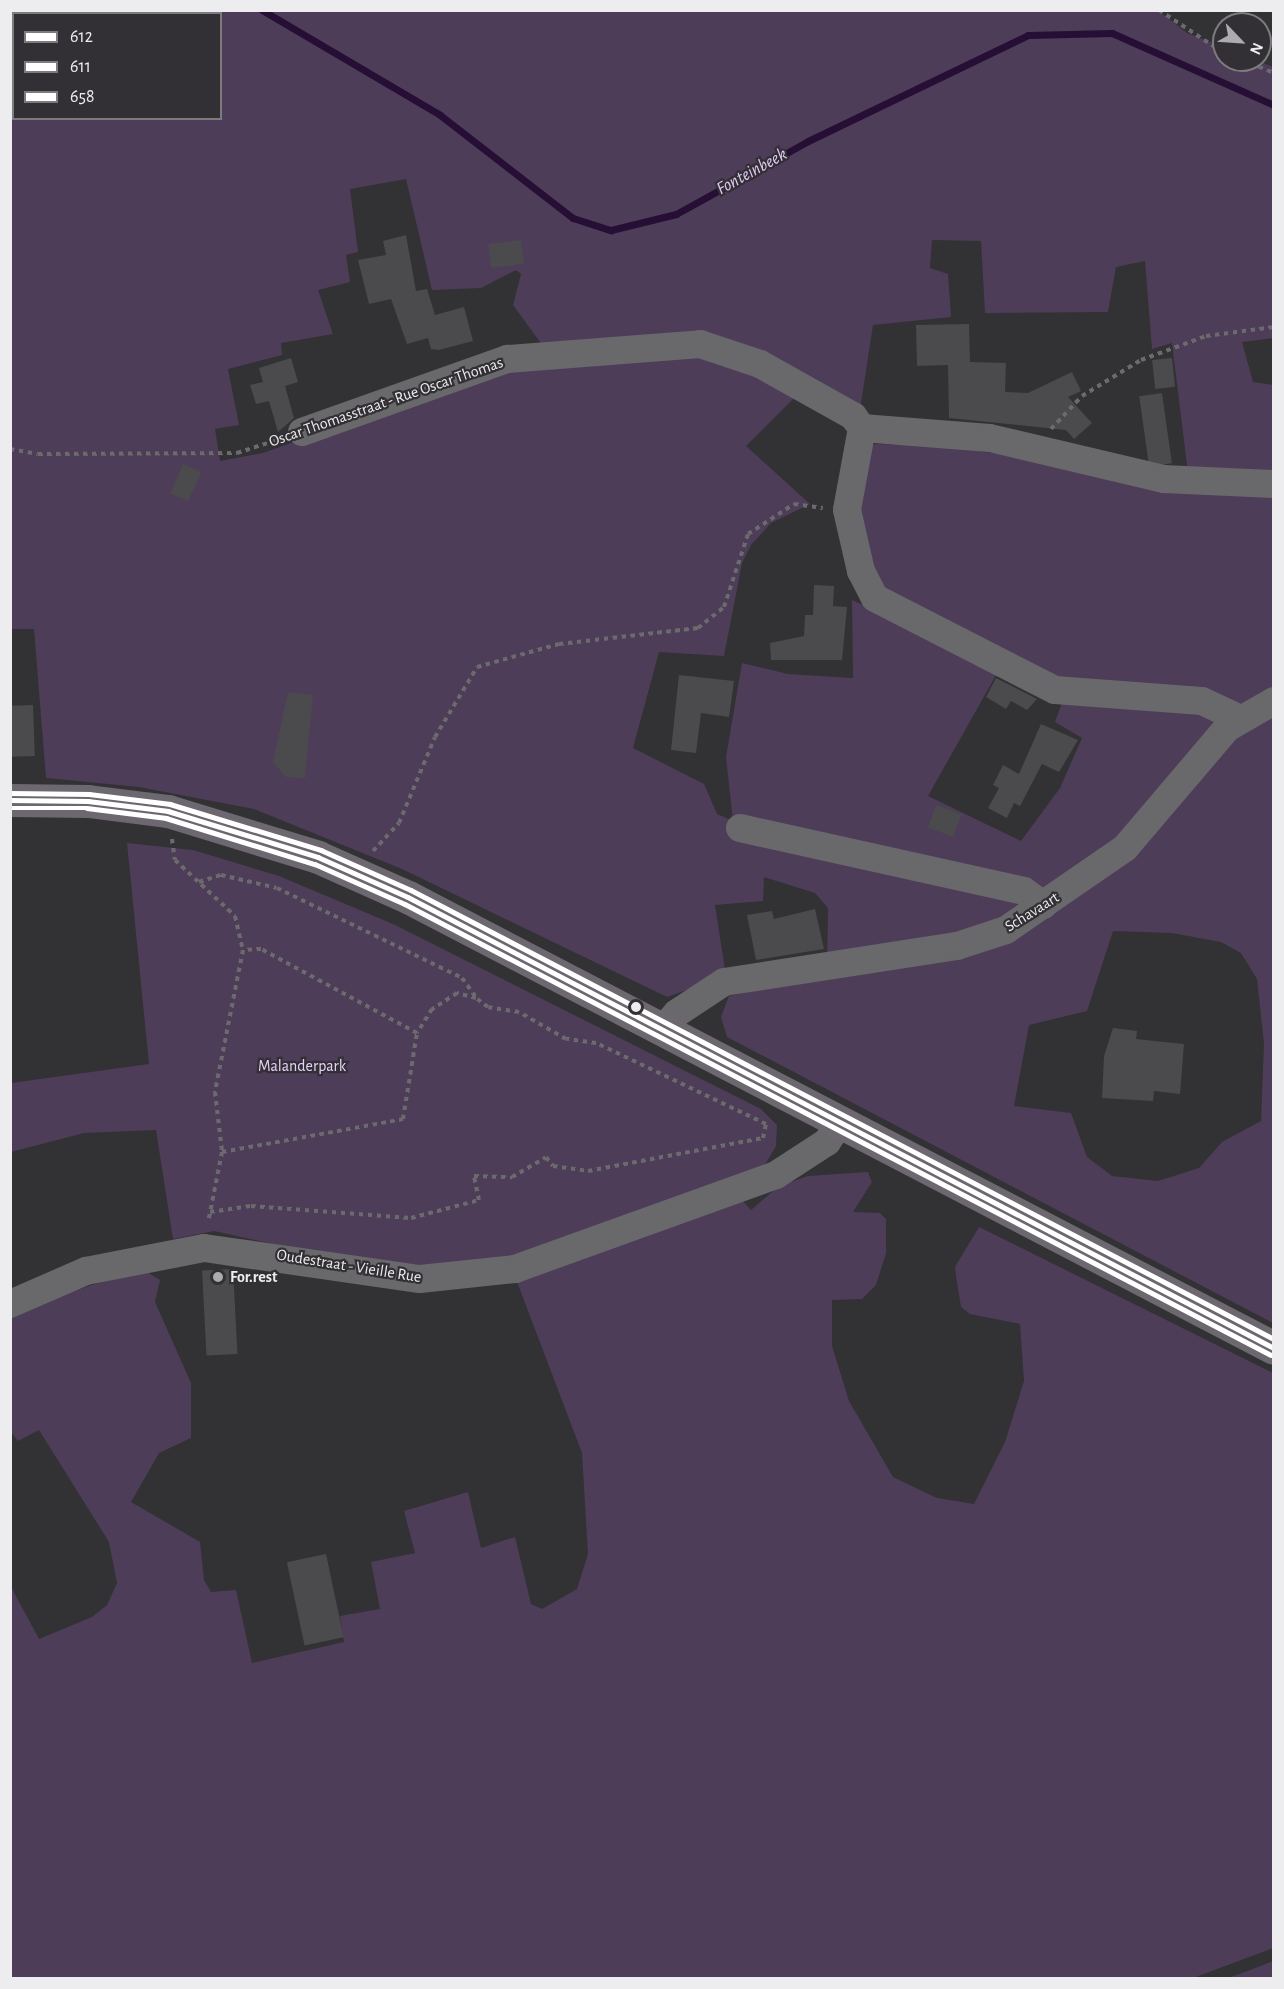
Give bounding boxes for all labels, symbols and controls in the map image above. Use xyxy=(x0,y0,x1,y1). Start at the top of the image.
legend xyxy=(12,12,222,120)
north arrow xyxy=(1212,12,1272,72)
text: 612 xyxy=(70,28,93,46)
text: N xyxy=(1247,40,1266,57)
text: 611 xyxy=(70,58,91,76)
text: 658 xyxy=(70,88,95,106)
water label: Fonteinbeek xyxy=(713,144,791,200)
street label: Oscar Thomasstraat - Rue Oscar Thomas xyxy=(266,353,506,451)
street label: Schavaart xyxy=(1001,888,1063,936)
unlabelled marker xyxy=(630,1001,642,1013)
park label: Malanderpark xyxy=(258,1056,346,1076)
street label: Oudestraat - Vieille Rue xyxy=(275,1245,423,1287)
place label: For.rest xyxy=(230,1267,277,1287)
marker: For.rest xyxy=(211,1270,225,1284)

